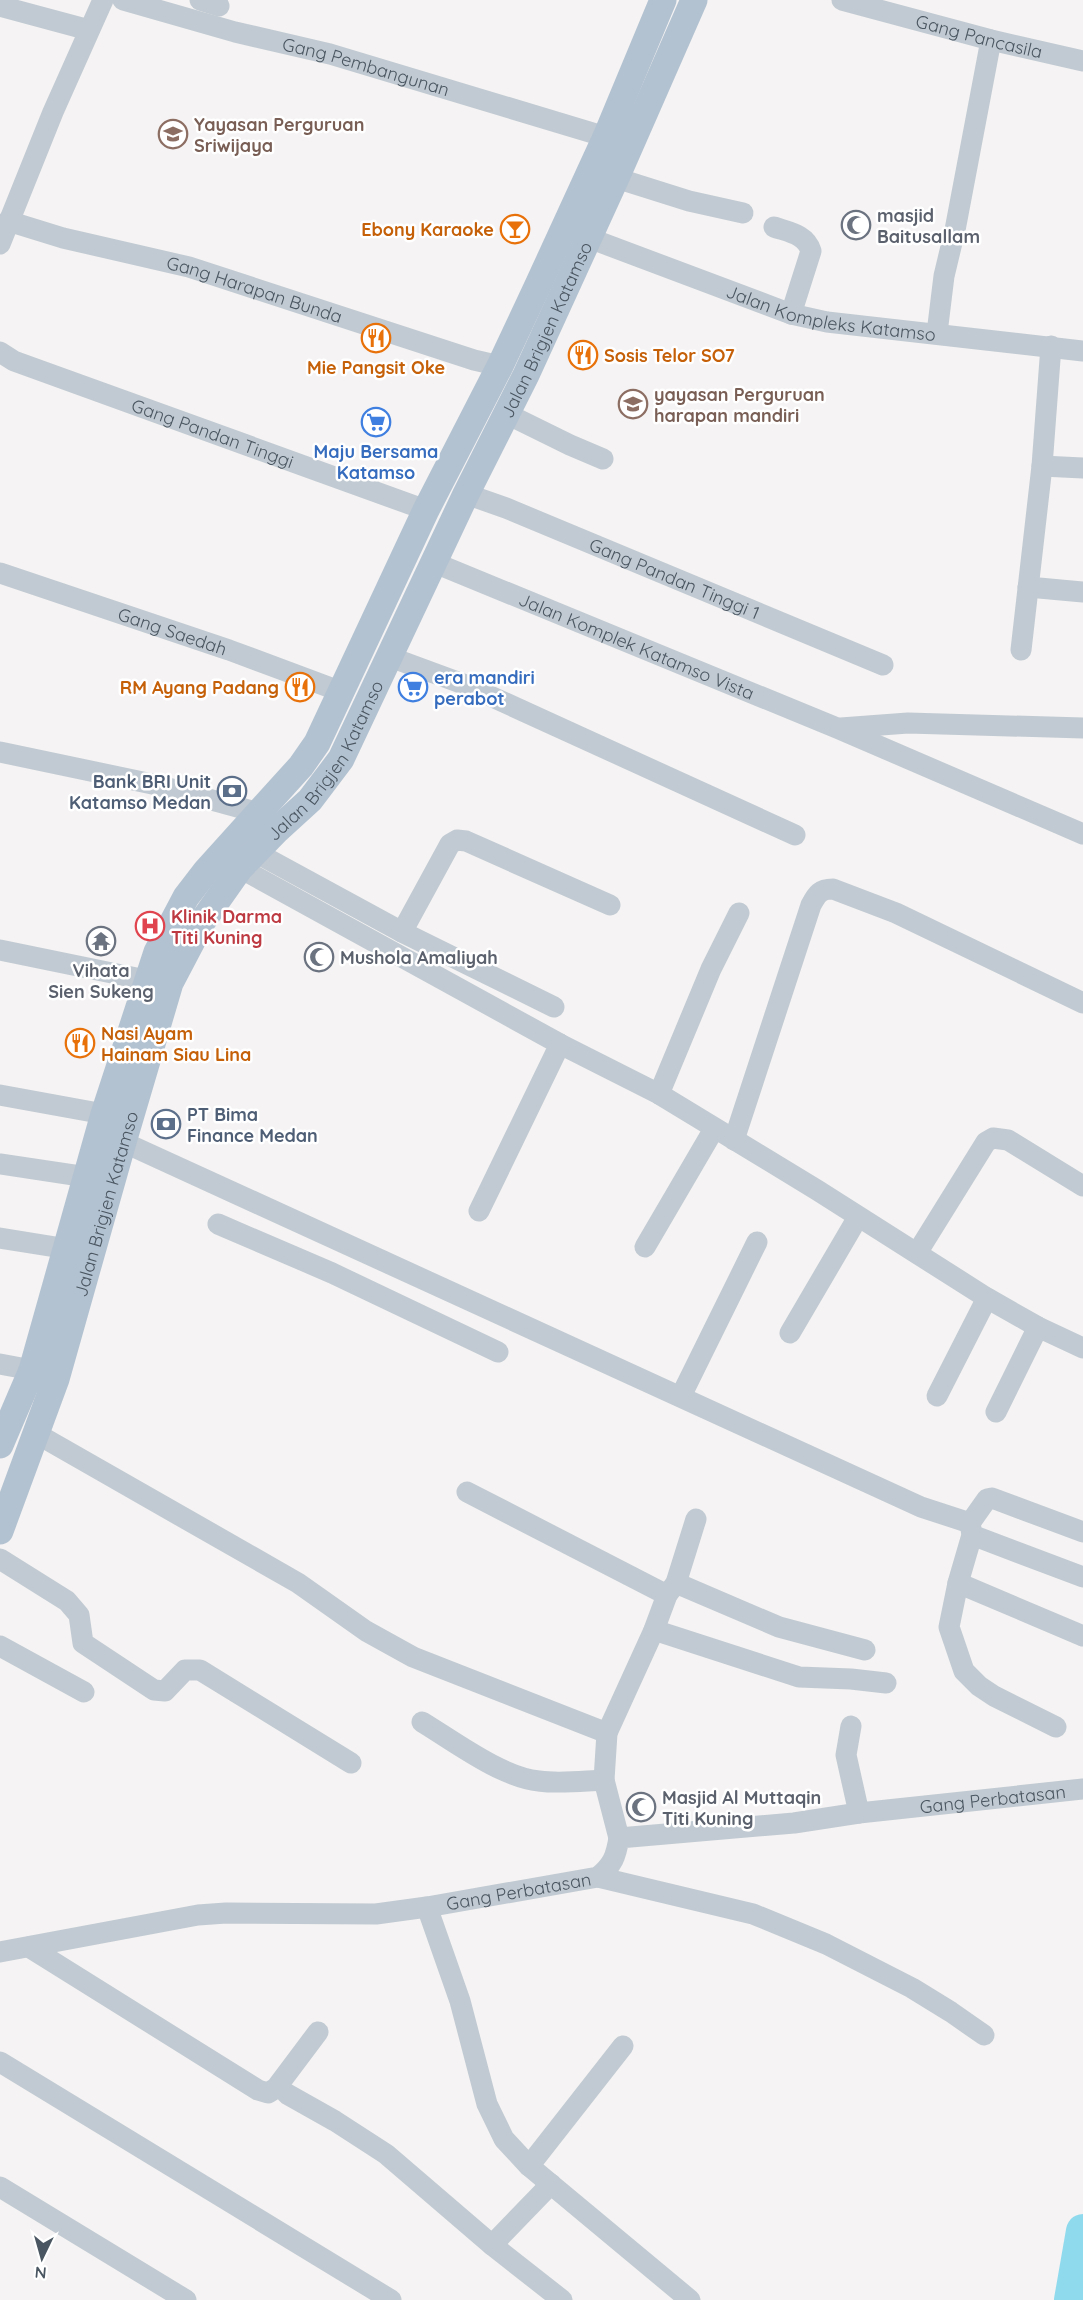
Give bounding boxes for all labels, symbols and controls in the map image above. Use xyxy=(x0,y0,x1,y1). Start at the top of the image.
street label: Gang Pancasila xyxy=(913,9,1045,63)
street label: Gang Pembangunan xyxy=(280,32,452,101)
place label: Yayasan Perguruan Sriwijaya xyxy=(194,113,364,157)
school or university icon: Yayasan Perguruan Sriwijaya xyxy=(157,118,189,150)
place label: masjid Baitusallam xyxy=(877,204,980,248)
mosque icon: masjid Baitusallam xyxy=(840,209,872,241)
bar icon: Ebony Karaoke xyxy=(499,213,531,245)
place label: Ebony Karaoke xyxy=(361,218,494,241)
street label: Jalan Brigjen Katamso xyxy=(495,238,597,421)
street label: Gang Harapan Bunda xyxy=(165,251,345,328)
street label: Jalan Kompleks Katamso xyxy=(723,279,937,346)
restaurant icon: Mie Pangsit Oke xyxy=(360,322,392,354)
restaurant icon: Sosis Telor SO7 xyxy=(567,339,599,371)
place label: Sosis Telor SO7 xyxy=(604,344,735,367)
place label: Mie Pangsit Oke xyxy=(307,356,445,379)
place label: yayasan Perguruan harapan mandiri xyxy=(654,383,825,427)
school or university icon: yayasan Perguruan harapan mandiri xyxy=(617,388,649,420)
street label: Gang Pandan Tinggi xyxy=(129,393,297,473)
supermarket icon: Maju Bersama Katamso xyxy=(360,406,392,438)
place label: Maju Bersama Katamso xyxy=(314,440,438,484)
street label: Gang Pandan Tinggi 1 xyxy=(586,533,763,624)
street label: Jalan Komplek Katamso Vista xyxy=(516,587,758,704)
street label: Gang Saedah xyxy=(115,602,230,660)
place label: era mandiri perabot xyxy=(434,666,535,710)
restaurant icon: RM Ayang Padang xyxy=(284,671,316,703)
supermarket icon: era mandiri perabot xyxy=(397,671,429,703)
place label: RM Ayang Padang xyxy=(120,676,279,699)
street label: Jalan Brigjen Katamso xyxy=(262,676,388,845)
place label: Bank BRI Unit Katamso Medan xyxy=(69,770,211,814)
bank icon: Bank BRI Unit Katamso Medan xyxy=(216,775,248,807)
place label: Klinik Darma Titi Kuning xyxy=(171,905,282,949)
hospital icon: Klinik Darma Titi Kuning xyxy=(134,910,166,942)
temple icon: Vihata Sien Sukeng xyxy=(85,925,117,957)
mosque icon: Mushola Amaliyah xyxy=(303,941,335,973)
place label: Mushola Amaliyah xyxy=(340,946,498,969)
place label: Vihata Sien Sukeng xyxy=(48,959,154,1003)
place label: Nasi Ayam Hainam Siau Lina xyxy=(101,1022,251,1066)
restaurant icon: Nasi Ayam Hainam Siau Lina xyxy=(64,1027,96,1059)
place label: PT Bima Finance Medan xyxy=(187,1103,318,1147)
street label: Jalan Brigjen Katamso xyxy=(68,1108,143,1299)
bank icon: PT Bima Finance Medan xyxy=(150,1108,182,1140)
street label: Gang Perbatasan xyxy=(918,1779,1067,1818)
place label: Masjid Al Muttaqin Titi Kuning xyxy=(662,1786,821,1830)
mosque icon: Masjid Al Muttaqin Titi Kuning xyxy=(625,1791,657,1823)
street label: Gang Perbatasan xyxy=(444,1867,593,1915)
north arrow xyxy=(12,2228,72,2288)
text: N xyxy=(34,2262,47,2283)

